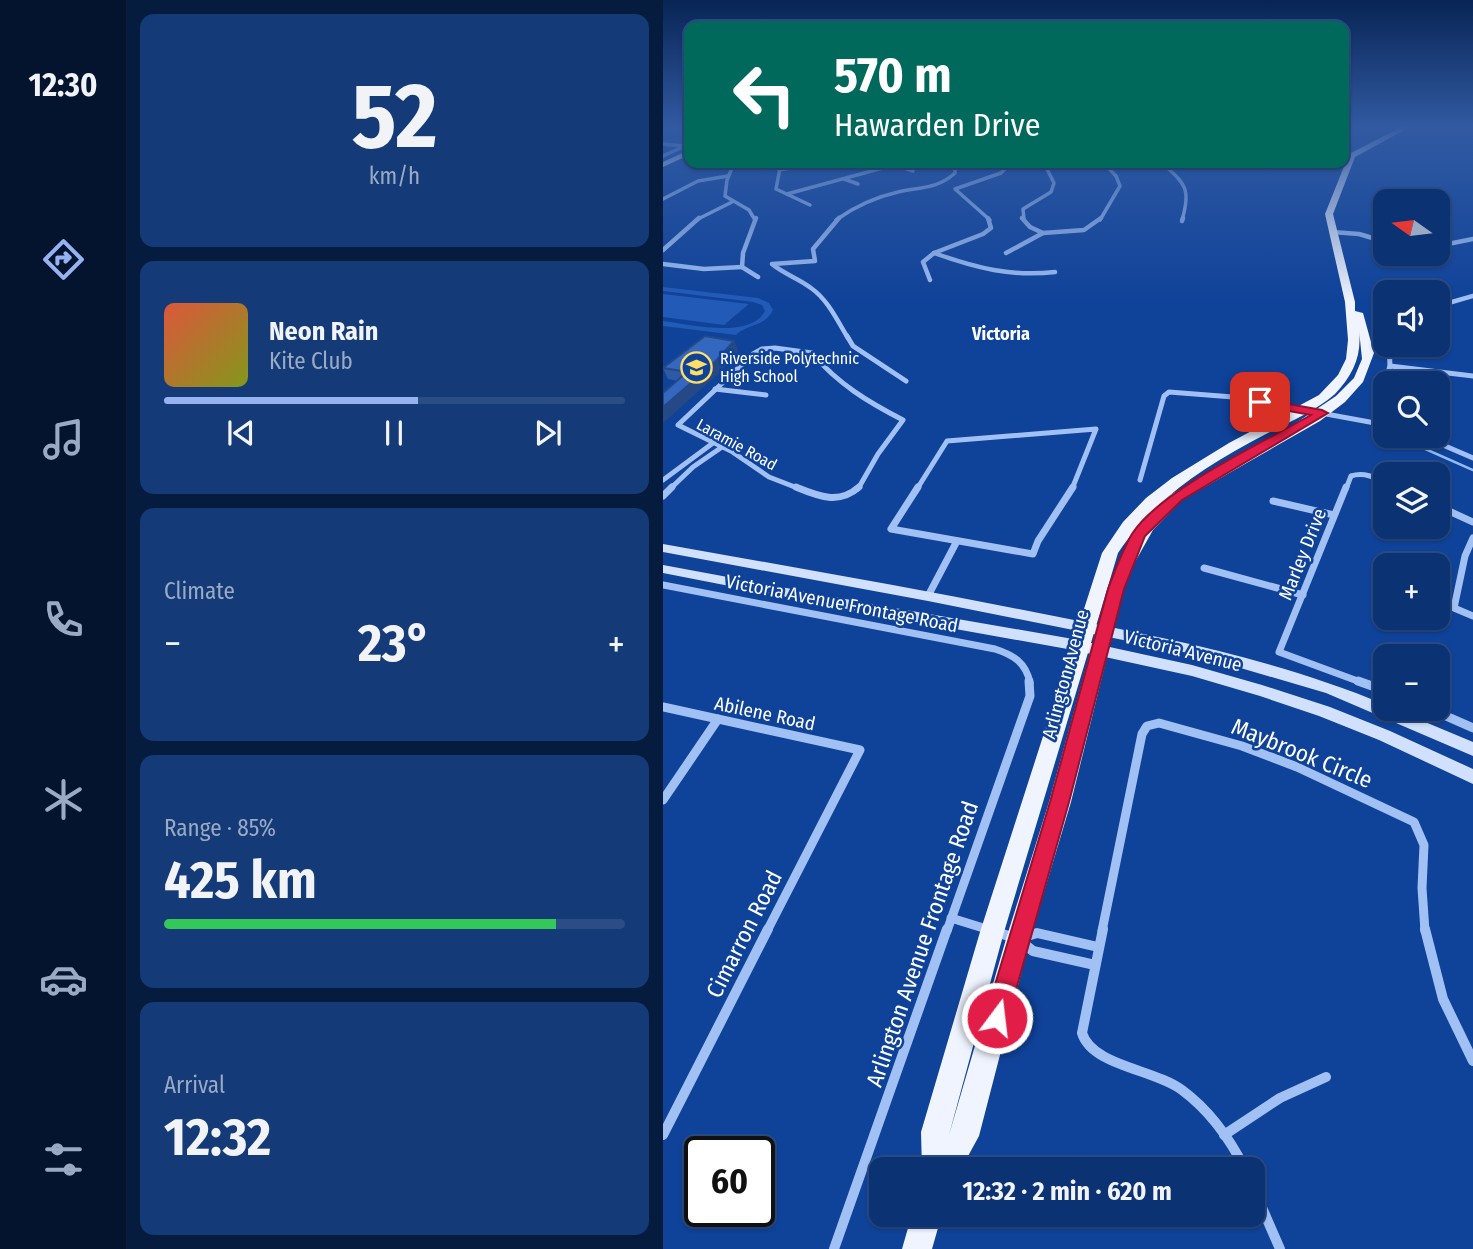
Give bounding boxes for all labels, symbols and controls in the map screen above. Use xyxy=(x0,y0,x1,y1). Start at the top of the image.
text: 570 m xyxy=(834,46,952,105)
icon: left xyxy=(719,49,810,140)
text: 52 xyxy=(352,62,437,171)
text: 12:30 xyxy=(29,66,97,104)
text: Hawarden Drive xyxy=(834,106,1041,144)
text: km/h xyxy=(369,162,420,190)
north arrow xyxy=(1373,189,1451,266)
map controls xyxy=(1373,189,1450,721)
icon: directions xyxy=(39,235,88,284)
button: sound xyxy=(1373,280,1450,357)
text: Neon Rain xyxy=(269,316,378,347)
district label: Victoria xyxy=(971,323,1030,345)
text: Kite Club xyxy=(269,347,353,375)
place label: Riverside Polytechnic High School xyxy=(720,349,859,386)
school or university icon: Riverside Polytechnic High School xyxy=(680,350,714,384)
button: search xyxy=(1373,371,1450,448)
pin xyxy=(1230,372,1290,432)
icon: arrive xyxy=(1241,383,1279,421)
icon: previous xyxy=(222,414,260,452)
icon: pause xyxy=(375,414,413,452)
icon: next xyxy=(529,414,567,452)
icon: music xyxy=(39,415,88,464)
street label: Laramie Road xyxy=(693,415,780,474)
button: layers xyxy=(1373,462,1450,539)
street label: Marley Drive xyxy=(1274,505,1331,603)
button: + xyxy=(1373,553,1450,630)
street label: Victoria Avenue Frontage Road xyxy=(724,570,960,637)
text: Climate xyxy=(164,577,235,605)
icon: phone xyxy=(39,595,88,644)
street label: Arlington Avenue xyxy=(1037,607,1094,741)
text: 23° xyxy=(358,612,431,675)
text: − xyxy=(164,621,181,667)
text: + xyxy=(608,621,625,667)
street label: Victoria Avenue xyxy=(1121,625,1244,676)
button: − xyxy=(1373,644,1450,721)
street label: Abilene Road xyxy=(712,692,817,735)
street label: Maybrook Circle xyxy=(1227,712,1377,794)
icon: climate xyxy=(39,775,88,824)
street label: Arlington Avenue Frontage Road xyxy=(860,797,984,1091)
text: Range · 85% xyxy=(164,814,276,842)
text: 425 km xyxy=(164,849,317,912)
street label: Cimarron Road xyxy=(700,866,788,1002)
icon: car xyxy=(39,955,88,1004)
position arrow xyxy=(960,981,1034,1055)
text: Arrival xyxy=(164,1071,225,1099)
text: 12:32 xyxy=(164,1106,271,1169)
icon: filters xyxy=(39,1135,88,1184)
speed limit sign: 60 xyxy=(684,1136,775,1227)
text: 12:32 · 2 min · 620 m xyxy=(962,1176,1172,1207)

